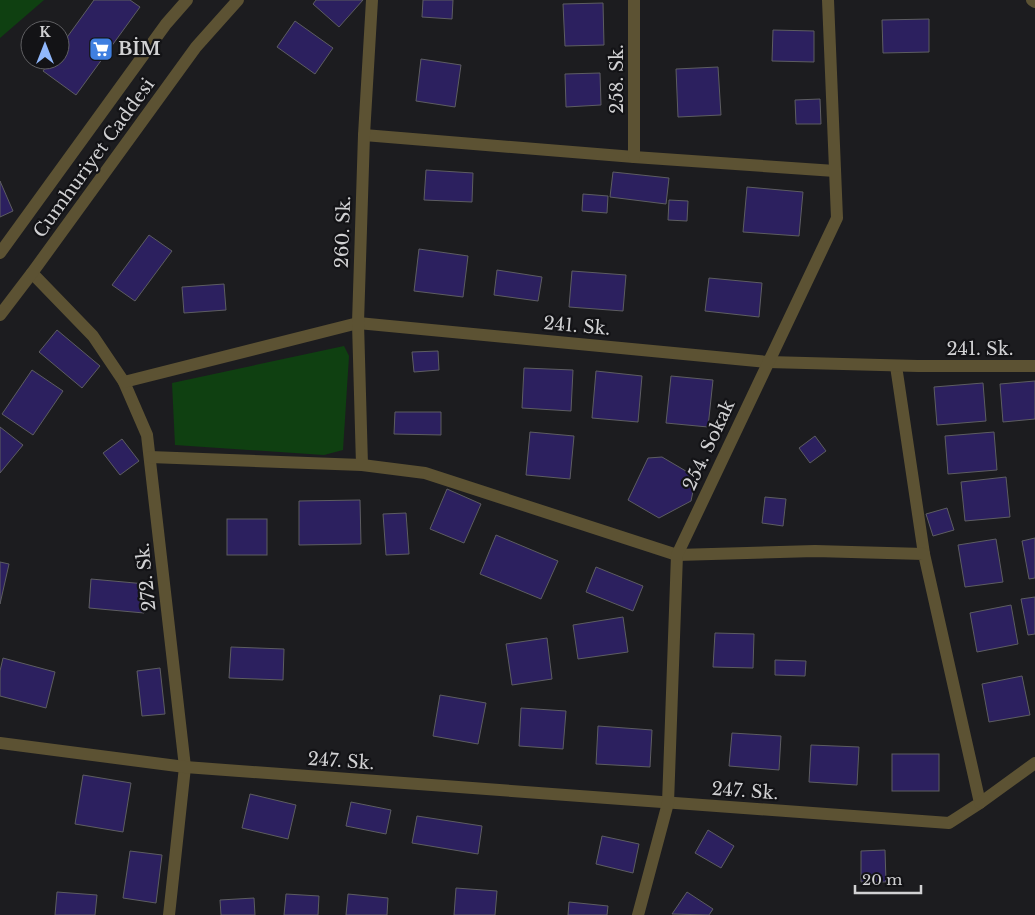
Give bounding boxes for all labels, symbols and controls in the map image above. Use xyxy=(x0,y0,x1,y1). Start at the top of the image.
north arrow xyxy=(20,20,70,70)
text: K xyxy=(39,23,51,41)
supermarket icon: BİM xyxy=(88,36,114,62)
place label: BİM xyxy=(118,37,161,60)
street label: 258. Sk. xyxy=(606,44,628,114)
street label: Cumhuriyet Caddesi xyxy=(29,74,159,242)
street label: 260. Sk. xyxy=(331,195,355,269)
street label: 241. Sk. xyxy=(543,312,611,340)
street label: 241. Sk. xyxy=(946,338,1014,360)
street label: 254. Sokak xyxy=(678,396,740,494)
street label: 272. Sk. xyxy=(131,542,161,612)
street label: 247. Sk. xyxy=(307,748,375,774)
street label: 247. Sk. xyxy=(711,778,779,804)
scale bar xyxy=(855,862,921,894)
text: 20 m xyxy=(862,870,902,889)

